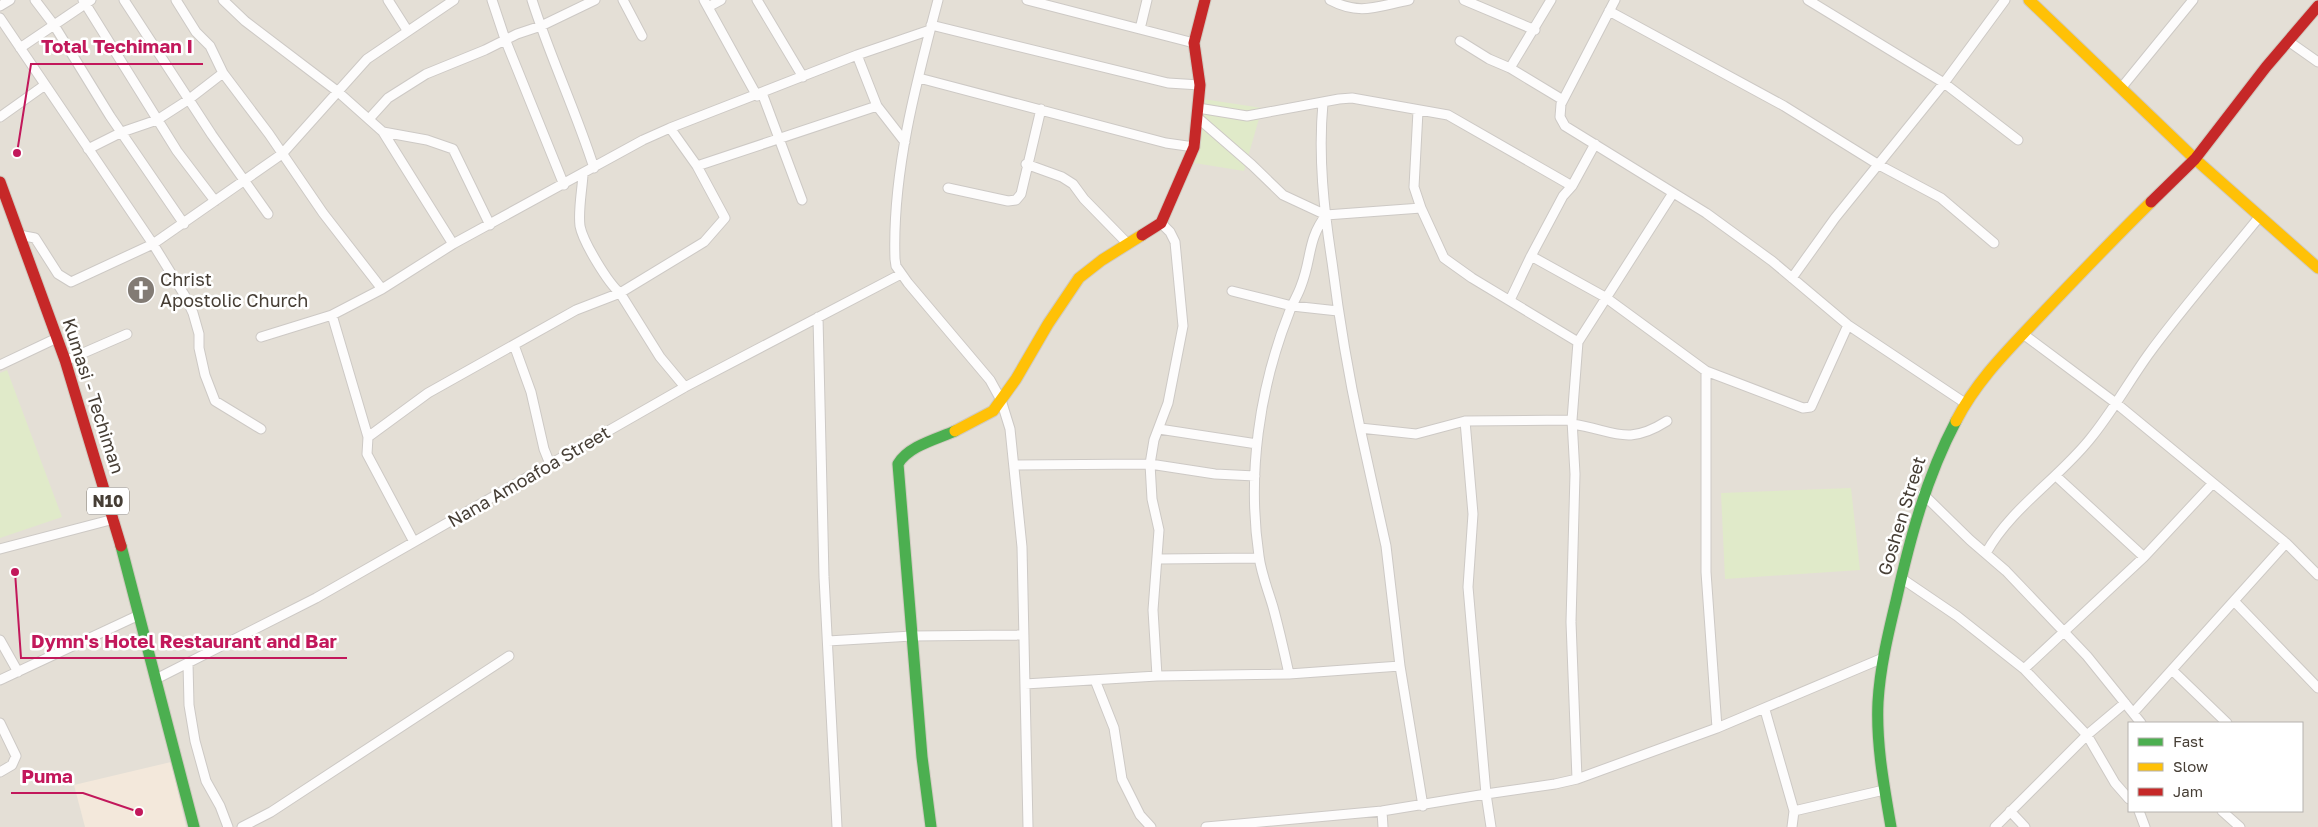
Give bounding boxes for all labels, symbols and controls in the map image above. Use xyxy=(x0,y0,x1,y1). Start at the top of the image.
callout: Total Techiman I xyxy=(31,30,203,64)
text: Total Techiman I xyxy=(41,34,193,57)
place label: Christ Apostolic Church xyxy=(160,268,308,311)
church icon: Christ Apostolic Church xyxy=(126,275,156,305)
street label: Kumasi - Techiman xyxy=(58,315,129,476)
street label: Nana Amoafoa Street xyxy=(443,421,614,532)
street label: Goshen Street xyxy=(1872,453,1930,578)
road number: N10 xyxy=(87,488,129,514)
callout: Dymn's Hotel Restaurant and Bar xyxy=(21,624,347,658)
text: Dymn's Hotel Restaurant and Bar xyxy=(31,629,338,652)
legend xyxy=(2128,722,2303,812)
text: Fast xyxy=(2173,732,2204,750)
text: Slow xyxy=(2173,757,2208,775)
callout: Puma xyxy=(11,759,83,793)
text: Puma xyxy=(21,764,73,787)
text: Jam xyxy=(2173,782,2203,800)

